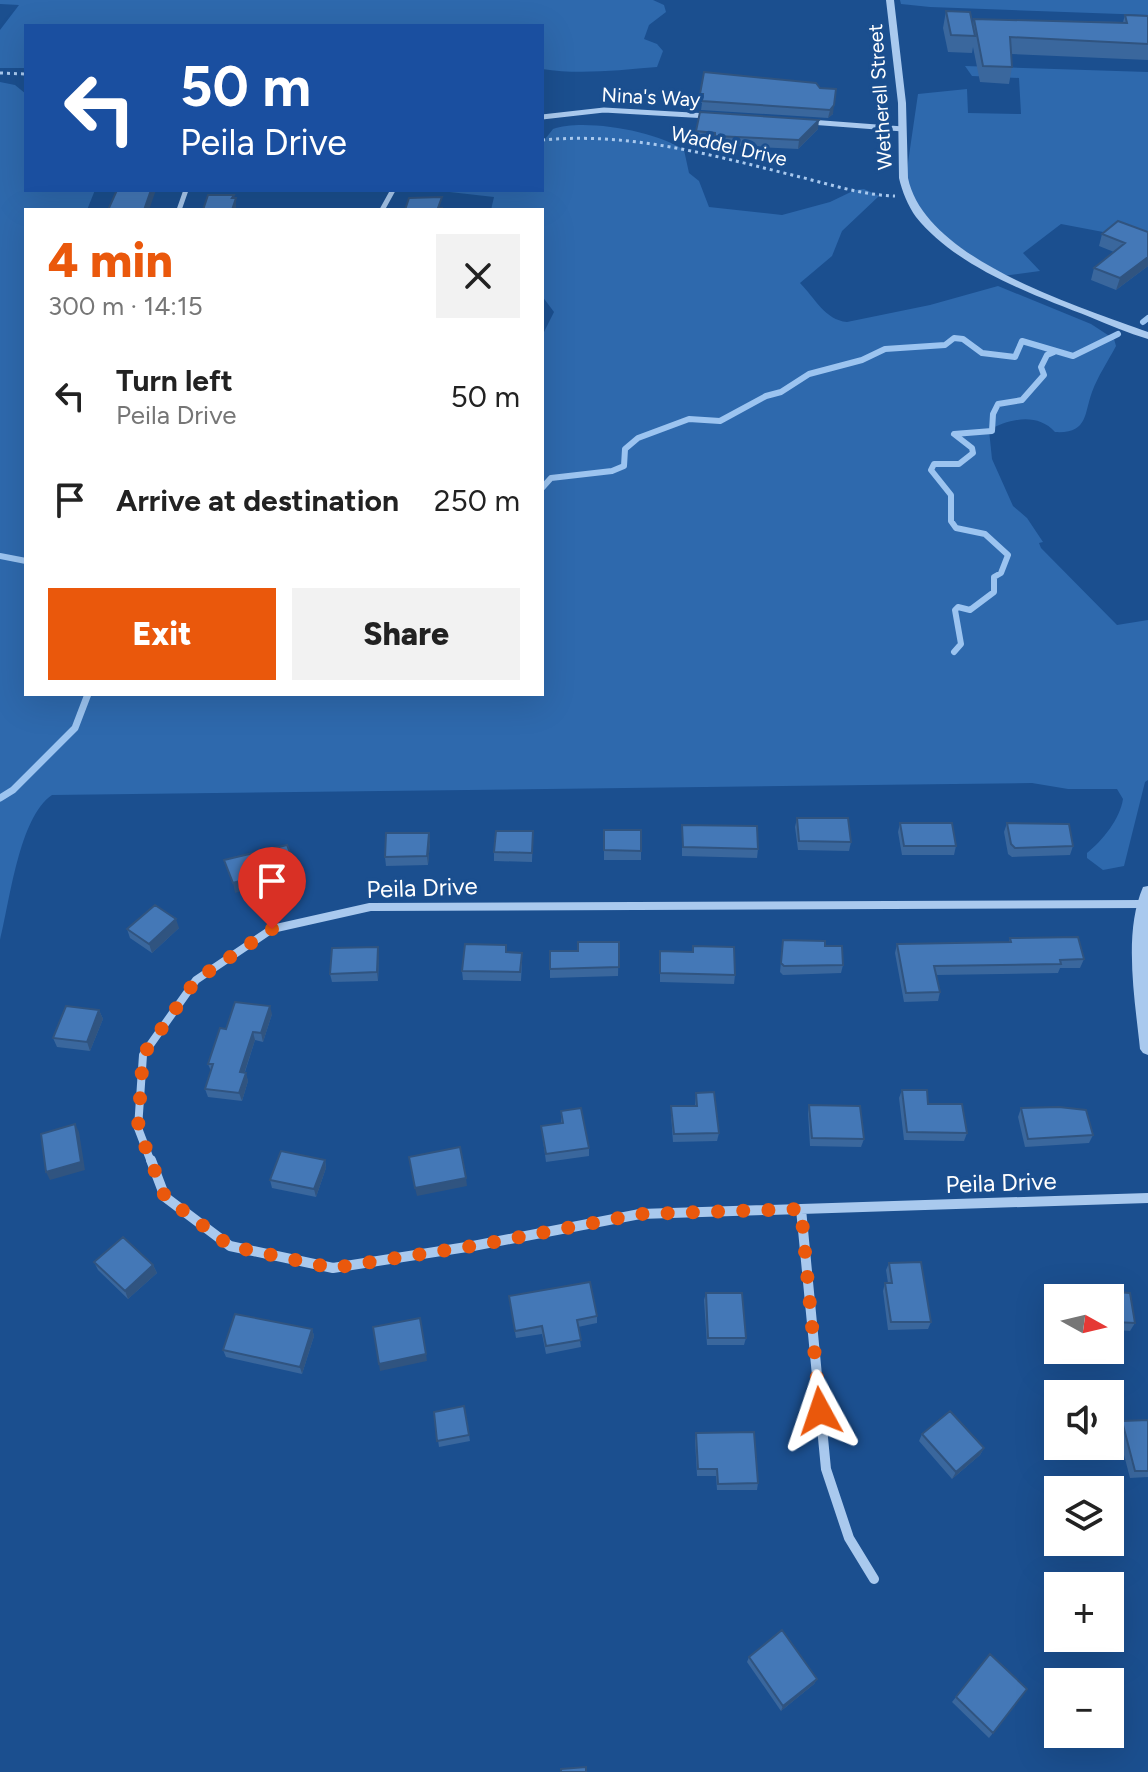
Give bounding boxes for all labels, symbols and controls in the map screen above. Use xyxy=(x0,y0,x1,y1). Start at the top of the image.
street label: Wetherell Street xyxy=(863,23,897,171)
text: 50 m xyxy=(180,53,311,120)
icon: left xyxy=(48,56,152,160)
street label: Nina's Way xyxy=(601,82,701,112)
text: Peila Drive xyxy=(180,121,347,164)
street label: Waddel Drive xyxy=(669,121,790,171)
text: 4 min xyxy=(48,231,173,289)
button: close xyxy=(436,234,520,318)
text: 300 m · 14:15 xyxy=(48,290,203,322)
text: Turn left xyxy=(116,362,233,399)
icon: left xyxy=(48,374,92,418)
text: 50 m xyxy=(451,378,520,415)
text: Peila Drive xyxy=(116,399,237,431)
icon: arrive xyxy=(48,478,92,522)
text: Arrive at destination xyxy=(116,482,399,519)
text: 250 m xyxy=(434,482,520,519)
button: Exit xyxy=(48,588,276,680)
button: Share xyxy=(292,588,520,680)
pin xyxy=(238,847,306,929)
icon: arrive xyxy=(250,859,294,903)
street label: Peila Drive xyxy=(366,871,478,904)
street label: Peila Drive xyxy=(945,1166,1057,1199)
north arrow xyxy=(1044,1284,1124,1364)
map controls xyxy=(1044,1284,1124,1748)
position arrow xyxy=(778,1369,862,1453)
button: sound xyxy=(1044,1380,1124,1460)
button: layers xyxy=(1044,1476,1124,1556)
button: + xyxy=(1044,1572,1124,1652)
button: − xyxy=(1044,1668,1124,1748)

